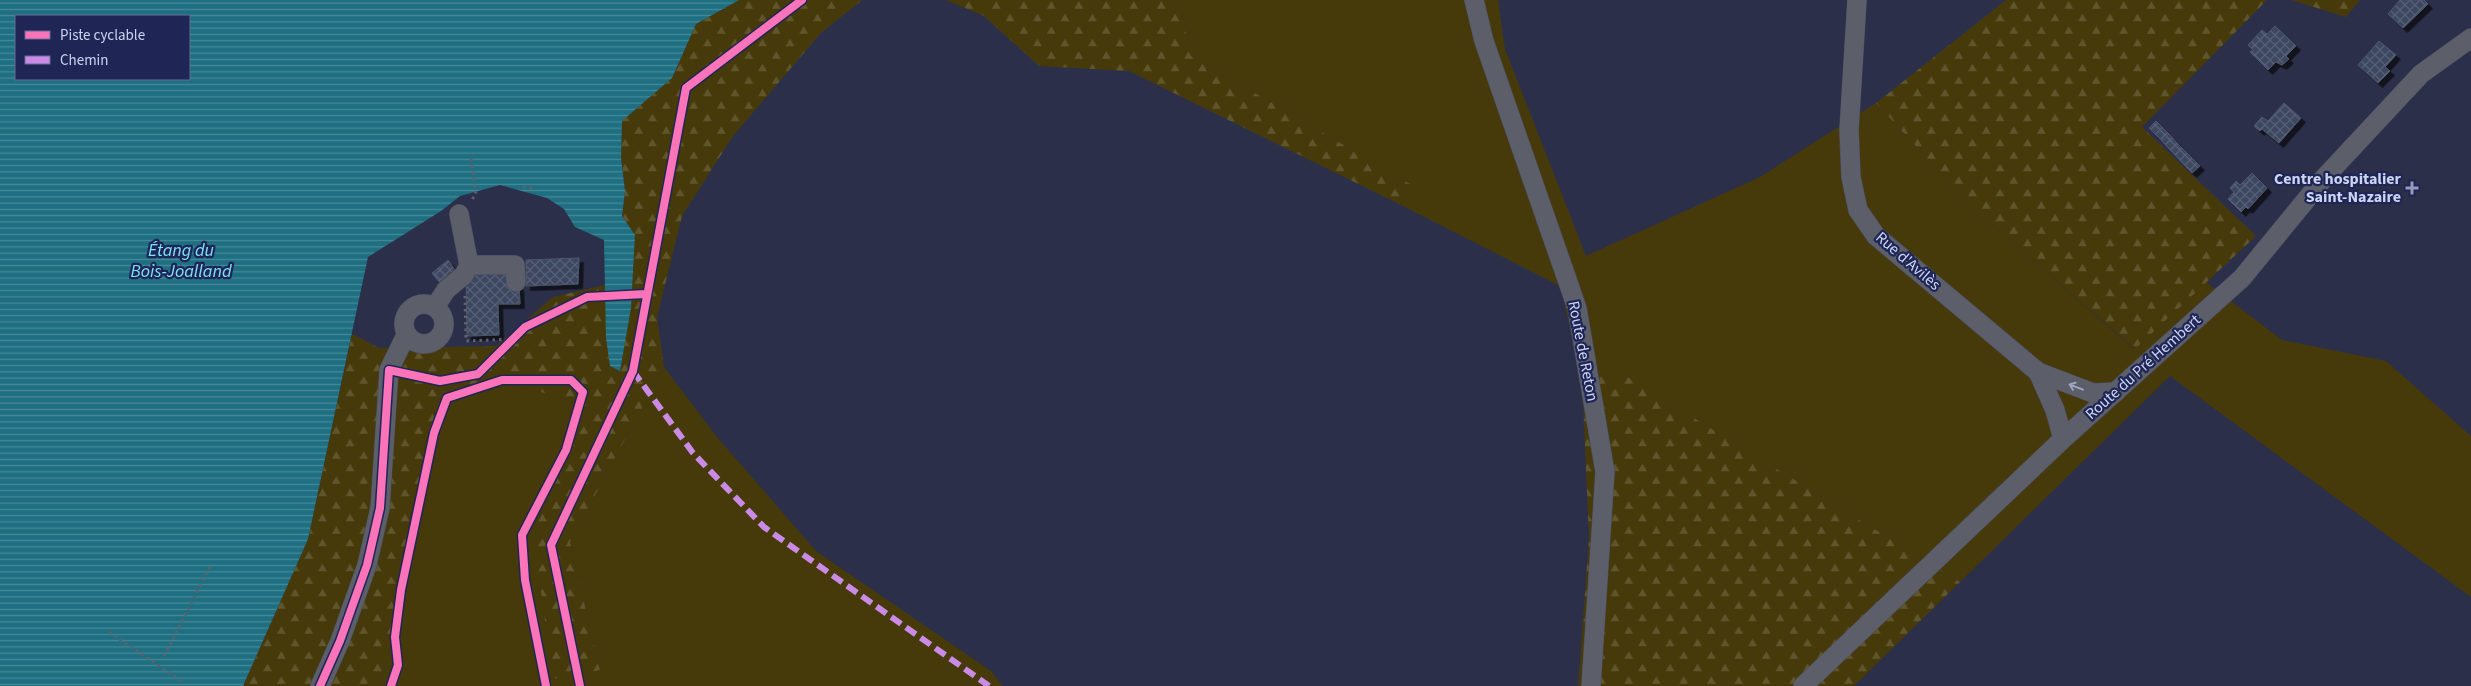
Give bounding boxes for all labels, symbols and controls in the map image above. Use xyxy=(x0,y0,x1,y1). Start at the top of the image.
legend xyxy=(15,15,190,80)
text: Piste cyclable xyxy=(60,25,145,46)
text: Chemin xyxy=(60,50,109,71)
place label: Centre hospitalier Saint-Nazaire xyxy=(2274,168,2402,208)
marker: Centre hospitalier Saint-Nazaire xyxy=(2405,181,2419,195)
street label: Rue d'Avilès xyxy=(1871,227,1945,296)
water label: Étang du Bois-Joalland xyxy=(130,238,232,284)
street label: Route de Reton xyxy=(1562,299,1604,403)
street label: Route du Pré Hembert xyxy=(2081,309,2206,425)
one-way arrow xyxy=(2069,382,2084,391)

